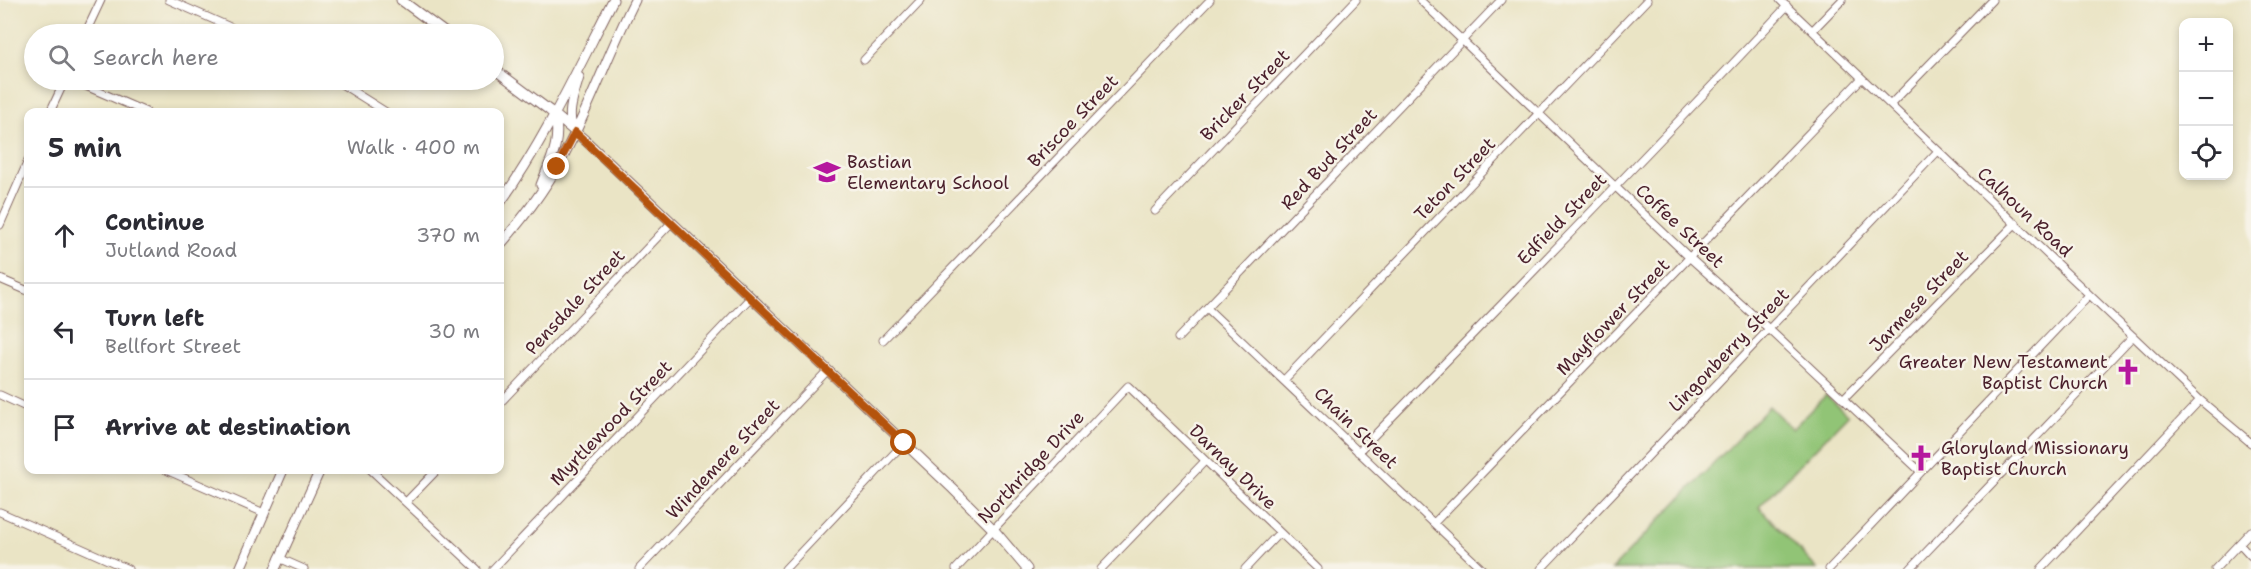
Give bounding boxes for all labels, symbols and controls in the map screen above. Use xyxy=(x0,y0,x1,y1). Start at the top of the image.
map controls xyxy=(2179,18,2233,180)
button: + xyxy=(2179,18,2233,72)
search box xyxy=(24,24,504,90)
icon: search xyxy=(45,41,78,74)
text: Search here xyxy=(93,43,219,72)
street label: Bricker Street xyxy=(1195,44,1295,146)
street label: Briscoe Street xyxy=(1022,69,1124,173)
button: − xyxy=(2179,72,2233,126)
street label: Red Bud Street xyxy=(1276,103,1382,215)
button: locate xyxy=(2179,126,2233,180)
text: 5 min xyxy=(48,130,122,165)
street label: Teton Street xyxy=(1409,132,1501,226)
text: Walk · 400 m xyxy=(347,134,480,160)
place label: Bastian Elementary School xyxy=(847,150,1010,195)
route end xyxy=(543,153,569,179)
school or university icon: Bastian Elementary School xyxy=(812,157,842,187)
street label: Calhoun Road xyxy=(1972,162,2078,262)
street label: Edfield Street xyxy=(1512,168,1612,270)
street label: Coffee Street xyxy=(1630,179,1730,274)
text: Continue xyxy=(105,208,205,237)
icon: ahead xyxy=(48,219,81,252)
text: 370 m xyxy=(416,222,480,248)
text: Jutland Road xyxy=(105,237,237,263)
street label: Pensdale Street xyxy=(520,244,630,360)
street label: Jarmese Street xyxy=(1864,245,1974,357)
street label: Mayflower Street xyxy=(1551,253,1675,381)
street label: Lingonberry Street xyxy=(1664,283,1795,417)
text: Turn left xyxy=(105,304,204,333)
icon: left xyxy=(48,315,81,348)
text: 30 m xyxy=(428,318,480,344)
text: Bellfort Street xyxy=(105,333,241,359)
place label: Greater New Testament Baptist Church xyxy=(1899,350,2108,395)
street label: Myrtlewood Street xyxy=(545,355,677,491)
church icon: Greater New Testament Baptist Church xyxy=(2113,357,2143,387)
street label: Chain Street xyxy=(1309,382,1403,474)
street label: Windemere Street xyxy=(661,394,785,524)
street label: Northridge Drive xyxy=(972,405,1090,529)
icon: arrive xyxy=(48,411,81,444)
text: Arrive at destination xyxy=(105,413,351,442)
street label: Darnay Drive xyxy=(1184,419,1282,515)
route start xyxy=(890,429,916,455)
place label: Gloryland Missionary Baptist Church xyxy=(1941,436,2129,481)
church icon: Gloryland Missionary Baptist Church xyxy=(1906,443,1936,473)

